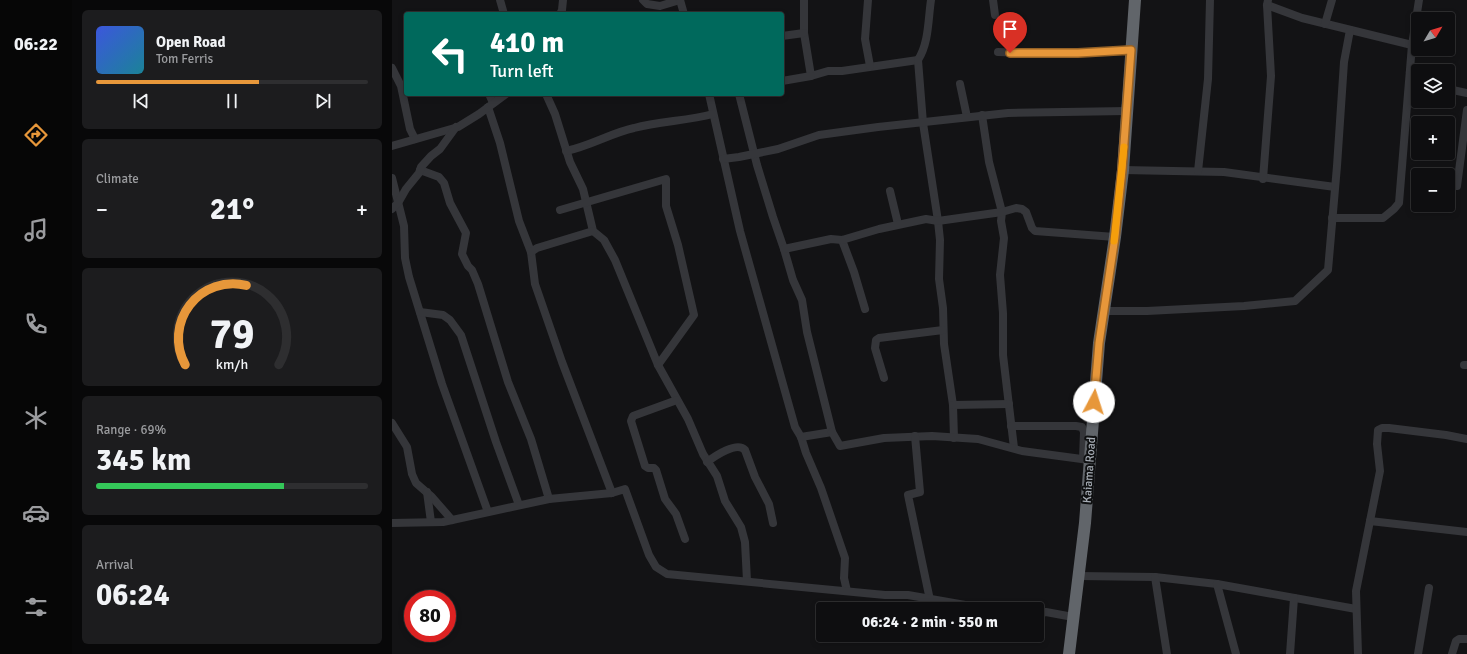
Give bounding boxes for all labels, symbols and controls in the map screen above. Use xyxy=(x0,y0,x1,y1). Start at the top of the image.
pin xyxy=(993,12,1027,53)
north arrow xyxy=(1411,12,1455,56)
map controls xyxy=(1411,12,1455,212)
icon: arrive xyxy=(999,18,1021,40)
text: 410 m xyxy=(490,26,564,60)
icon: left xyxy=(424,28,476,80)
text: 06:22 xyxy=(14,33,58,55)
text: Open Road xyxy=(156,33,226,51)
text: Tom Ferris xyxy=(156,51,213,67)
text: Turn left xyxy=(490,60,553,82)
button: layers xyxy=(1411,64,1455,108)
icon: previous xyxy=(130,90,152,112)
icon: pause xyxy=(221,90,243,112)
icon: next xyxy=(312,90,334,112)
button: + xyxy=(1411,116,1455,160)
icon: directions xyxy=(22,121,50,149)
button: − xyxy=(1411,168,1455,212)
text: Climate xyxy=(96,171,139,187)
text: 21° xyxy=(210,191,254,228)
text: − xyxy=(96,196,108,223)
text: + xyxy=(356,196,368,223)
icon: music xyxy=(22,216,50,244)
text: 79 xyxy=(210,309,254,360)
icon: phone xyxy=(22,310,50,338)
text: km/h xyxy=(216,356,248,373)
position arrow xyxy=(1073,381,1115,423)
icon: climate xyxy=(22,404,50,432)
text: Range · 69% xyxy=(96,422,166,438)
street label: Kaiama Road xyxy=(1080,436,1099,504)
text: 345 km xyxy=(96,442,191,479)
icon: car xyxy=(22,499,50,527)
text: Arrival xyxy=(96,557,133,573)
text: 06:24 xyxy=(96,577,170,614)
speed limit sign: 80 xyxy=(404,590,456,642)
icon: filters xyxy=(22,593,50,621)
text: 06:24 · 2 min · 550 m xyxy=(862,613,998,631)

